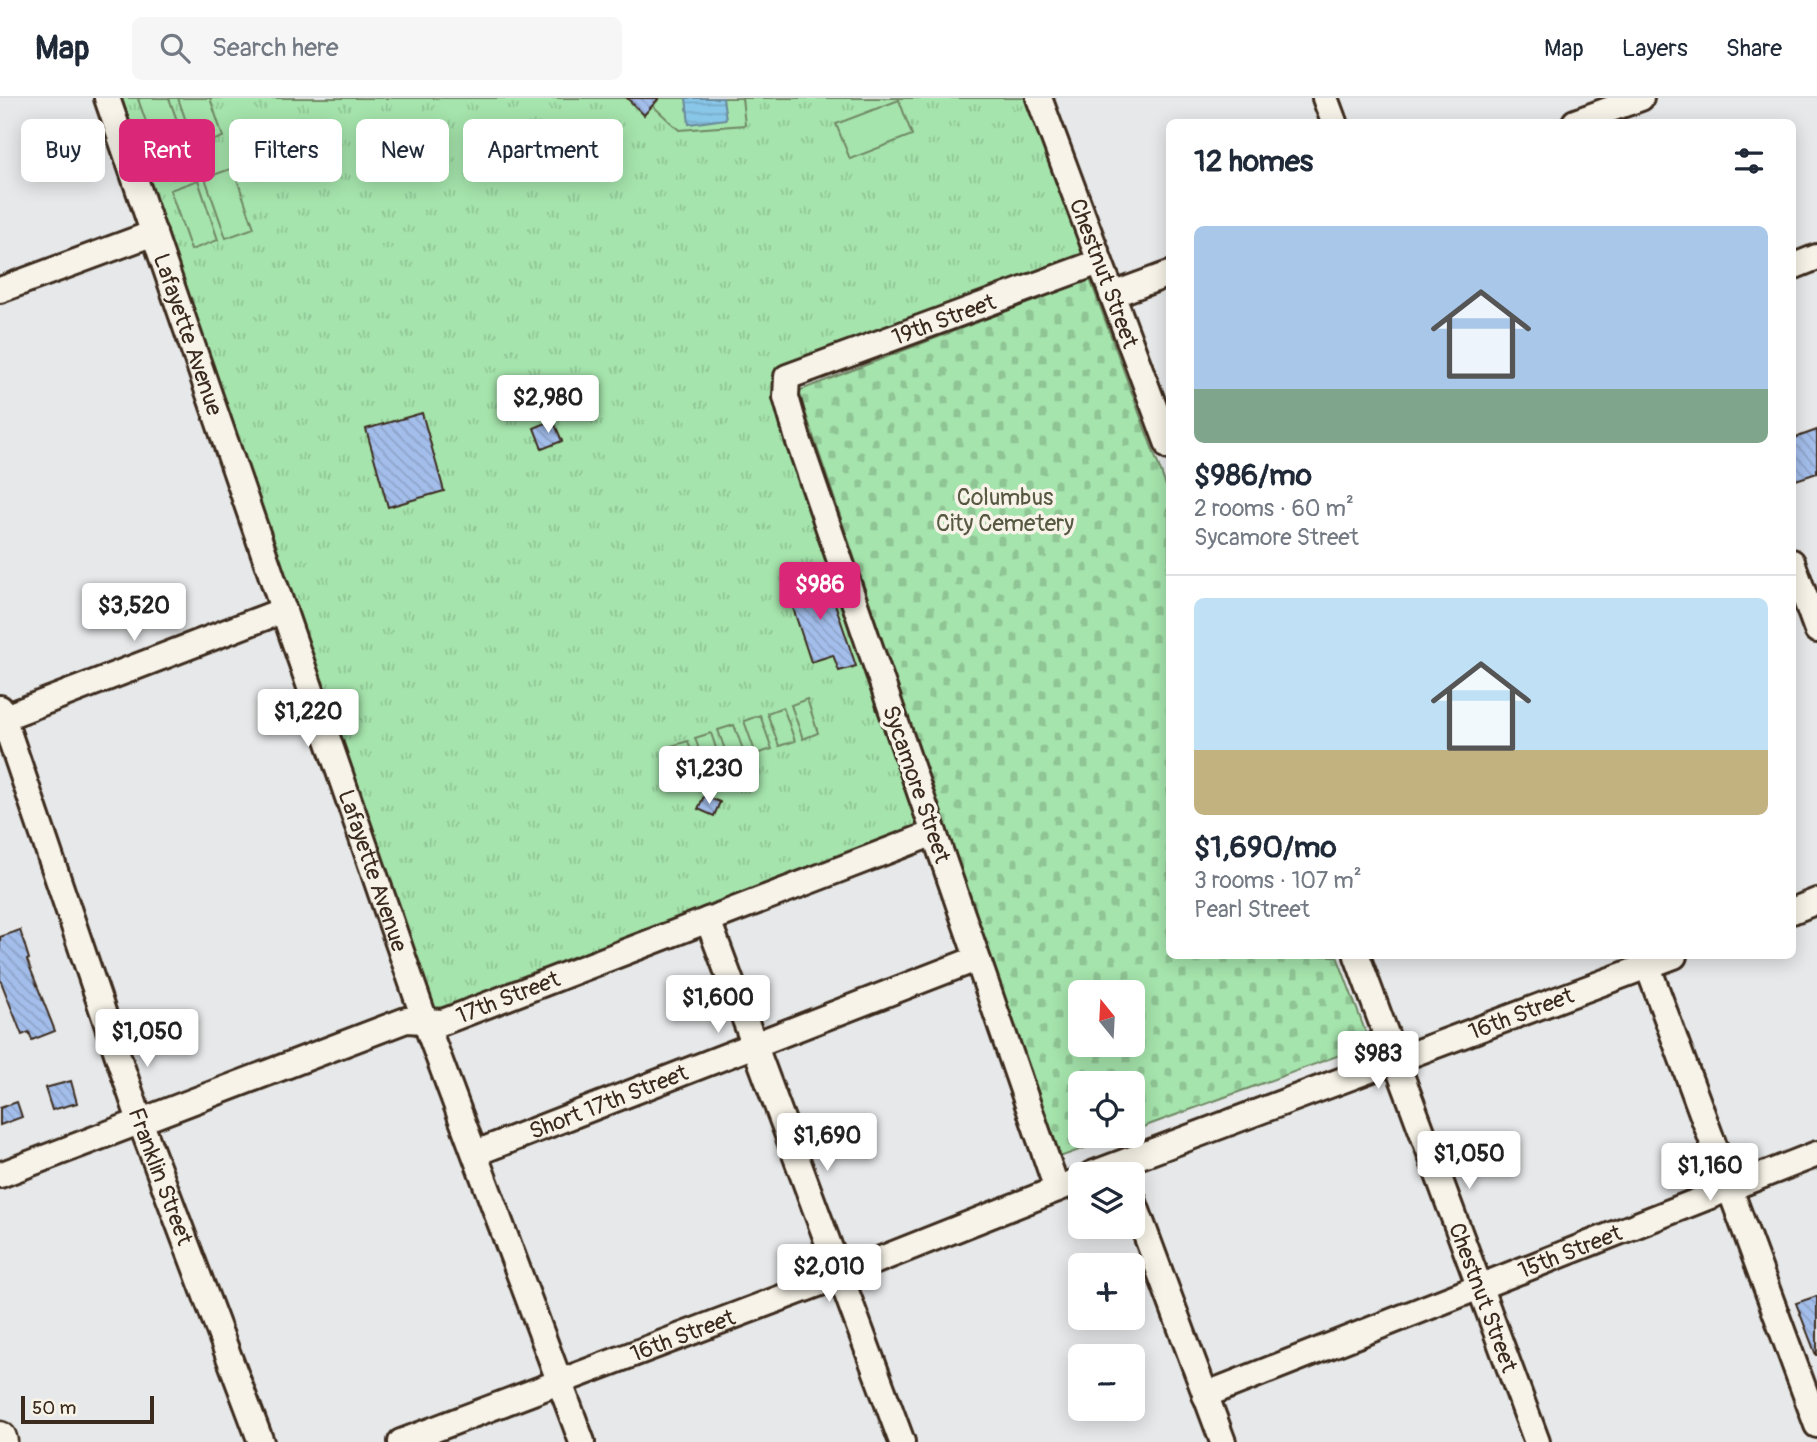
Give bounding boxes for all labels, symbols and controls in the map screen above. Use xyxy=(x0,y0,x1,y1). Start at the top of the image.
search box xyxy=(132,17,622,80)
text: Map xyxy=(35,28,90,69)
icon: search xyxy=(156,29,194,67)
text: Search here xyxy=(212,32,339,64)
text: Map xyxy=(1544,34,1584,63)
text: Layers xyxy=(1622,34,1688,63)
text: Share xyxy=(1726,34,1782,63)
chip: Buy xyxy=(21,119,105,182)
chip: Rent xyxy=(119,119,215,182)
chip: Filters xyxy=(229,119,342,182)
chip: New xyxy=(356,119,449,182)
chip: Apartment xyxy=(463,119,623,182)
icon: filters xyxy=(1730,142,1768,180)
text: 12 homes xyxy=(1194,143,1313,180)
street label: Chestnut Street xyxy=(1063,195,1145,353)
street label: Lafayette Avenue xyxy=(147,250,229,420)
icon: home xyxy=(1418,271,1544,397)
street label: 19th Street xyxy=(888,287,1000,352)
pin: $2,980 xyxy=(491,376,605,435)
text: $2,980 xyxy=(513,383,583,412)
text: $986/mo xyxy=(1194,457,1312,494)
park label: Columbus City Cemetery xyxy=(936,483,1074,538)
text: 2 rooms · 60 m² xyxy=(1194,494,1354,523)
text: Sycamore Street xyxy=(1194,523,1359,552)
pin: $986 xyxy=(779,562,861,622)
text: $986 xyxy=(795,570,845,599)
pin: $3,520 xyxy=(77,584,191,643)
text: $3,520 xyxy=(98,591,170,620)
icon: home xyxy=(1418,643,1544,769)
pin: $1,220 xyxy=(251,690,365,749)
text: $1,220 xyxy=(274,697,342,726)
street label: Sycamore Street xyxy=(876,702,957,868)
pin: $1,230 xyxy=(652,746,766,806)
text: $1,230 xyxy=(675,754,743,783)
street label: Lafayette Avenue xyxy=(331,786,414,956)
text: $1,690/mo xyxy=(1194,829,1337,866)
text: 3 rooms · 107 m² xyxy=(1194,866,1362,895)
text: Pearl Street xyxy=(1194,895,1310,924)
street label: 17th Street xyxy=(452,964,565,1031)
pin: $1,600 xyxy=(661,976,775,1035)
north arrow xyxy=(1068,980,1144,1057)
map controls xyxy=(1068,980,1145,1421)
street label: 16th Street xyxy=(1465,981,1578,1047)
text: $1,600 xyxy=(682,983,754,1012)
pin: $1,050 xyxy=(90,1010,204,1069)
text: $1,050 xyxy=(111,1017,183,1046)
pin: $983 xyxy=(1337,1032,1419,1091)
text: $983 xyxy=(1354,1039,1402,1068)
street label: Short 17th Street xyxy=(525,1058,693,1146)
button: locate xyxy=(1068,1071,1145,1148)
street label: Franklin Street xyxy=(122,1104,200,1250)
pin: $1,690 xyxy=(770,1114,884,1173)
text: $1,690 xyxy=(793,1121,861,1150)
pin: $1,050 xyxy=(1412,1132,1526,1191)
text: $1,050 xyxy=(1433,1139,1505,1168)
pin: $1,160 xyxy=(1653,1144,1767,1203)
text: $1,160 xyxy=(1677,1151,1743,1180)
button: layers xyxy=(1068,1162,1145,1239)
street label: 15th Street xyxy=(1514,1218,1627,1285)
street label: Chestnut Street xyxy=(1442,1219,1524,1377)
pin: $2,010 xyxy=(772,1244,886,1304)
text: $2,010 xyxy=(793,1252,865,1281)
button: + xyxy=(1068,1253,1145,1330)
street label: 16th Street xyxy=(626,1303,740,1369)
button: − xyxy=(1068,1344,1145,1421)
scale bar xyxy=(21,1393,154,1425)
text: 50 m xyxy=(32,1396,76,1420)

